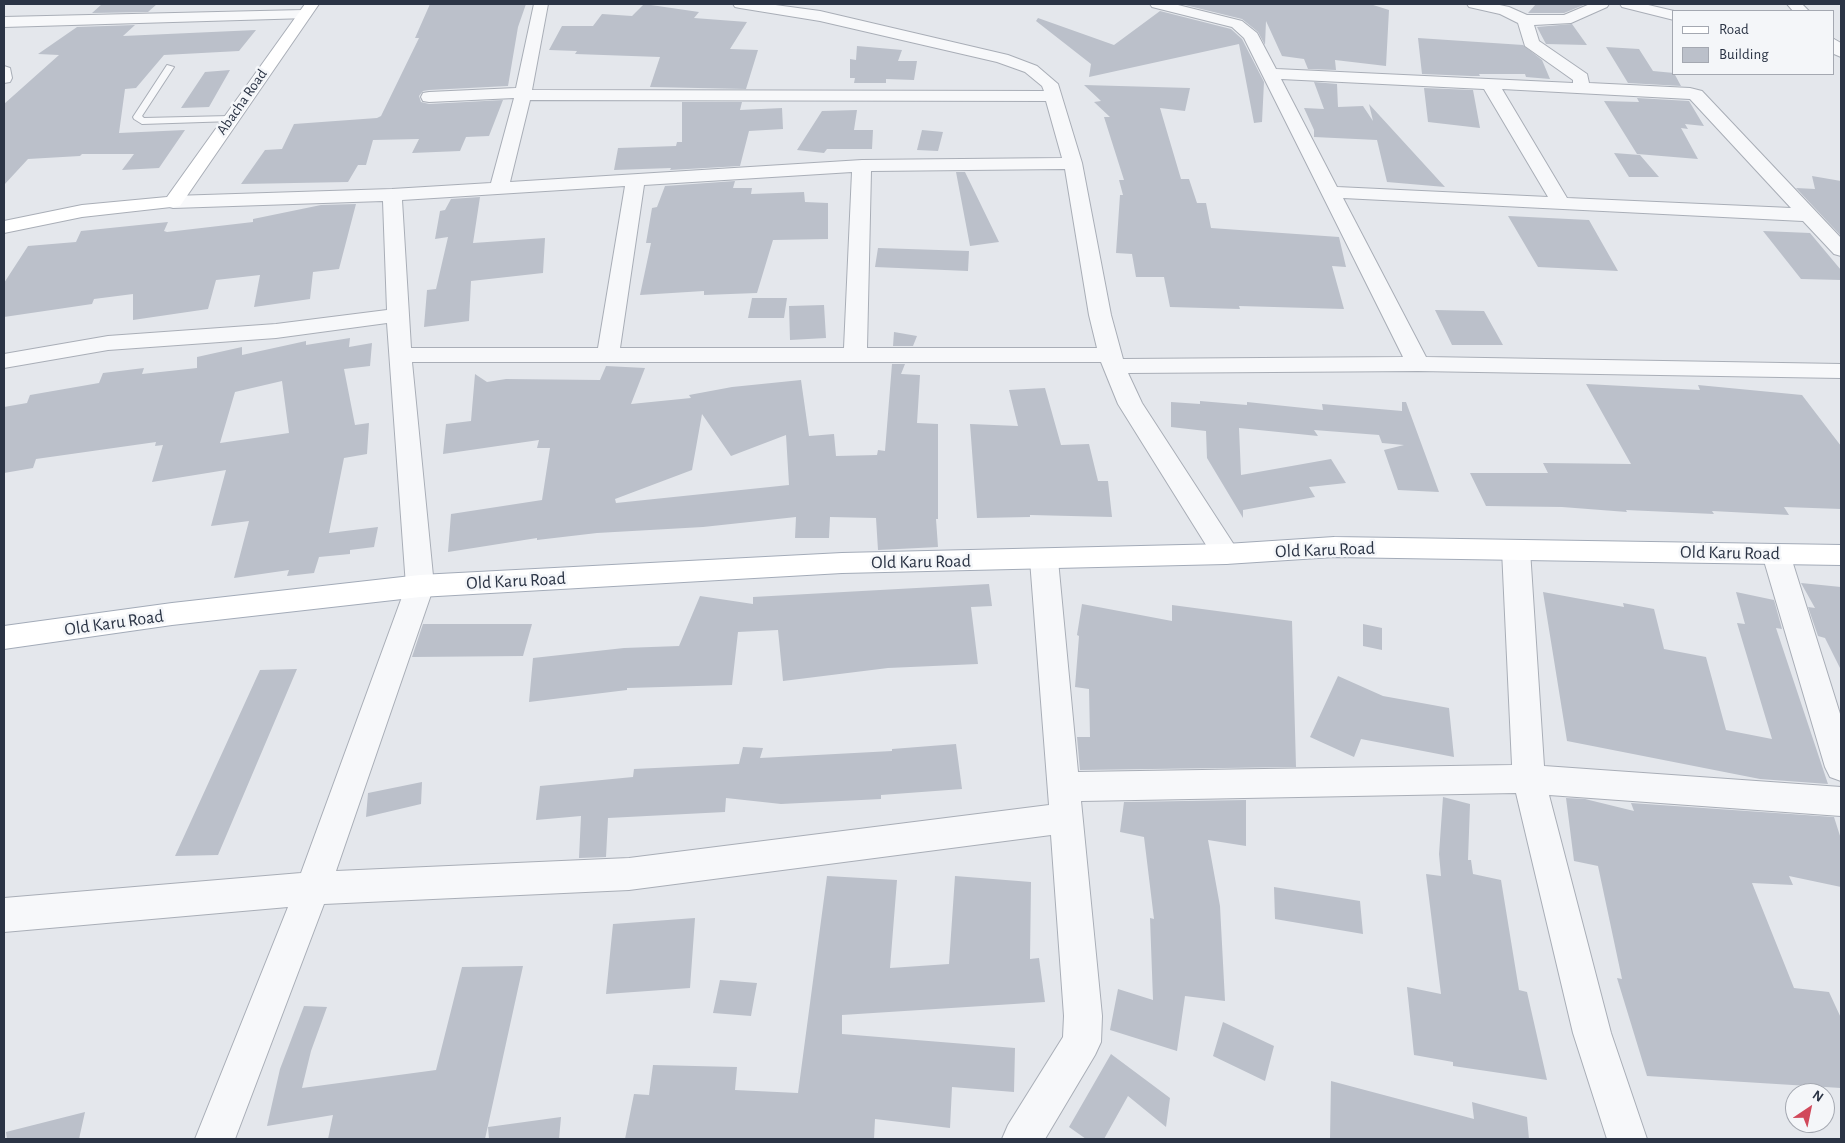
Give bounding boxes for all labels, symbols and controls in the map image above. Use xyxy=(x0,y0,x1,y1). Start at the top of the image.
legend xyxy=(1672,10,1835,75)
text: Road xyxy=(1719,22,1749,37)
text: Building xyxy=(1719,47,1769,62)
street label: Abacha Road xyxy=(213,66,271,138)
street label: Old Karu Road xyxy=(1275,537,1375,563)
street label: Old Karu Road xyxy=(1680,541,1780,565)
street label: Old Karu Road xyxy=(871,550,971,574)
street label: Old Karu Road xyxy=(466,568,566,594)
street label: Old Karu Road xyxy=(63,605,165,641)
north arrow xyxy=(1785,1083,1835,1133)
text: N xyxy=(1810,1088,1826,1105)

